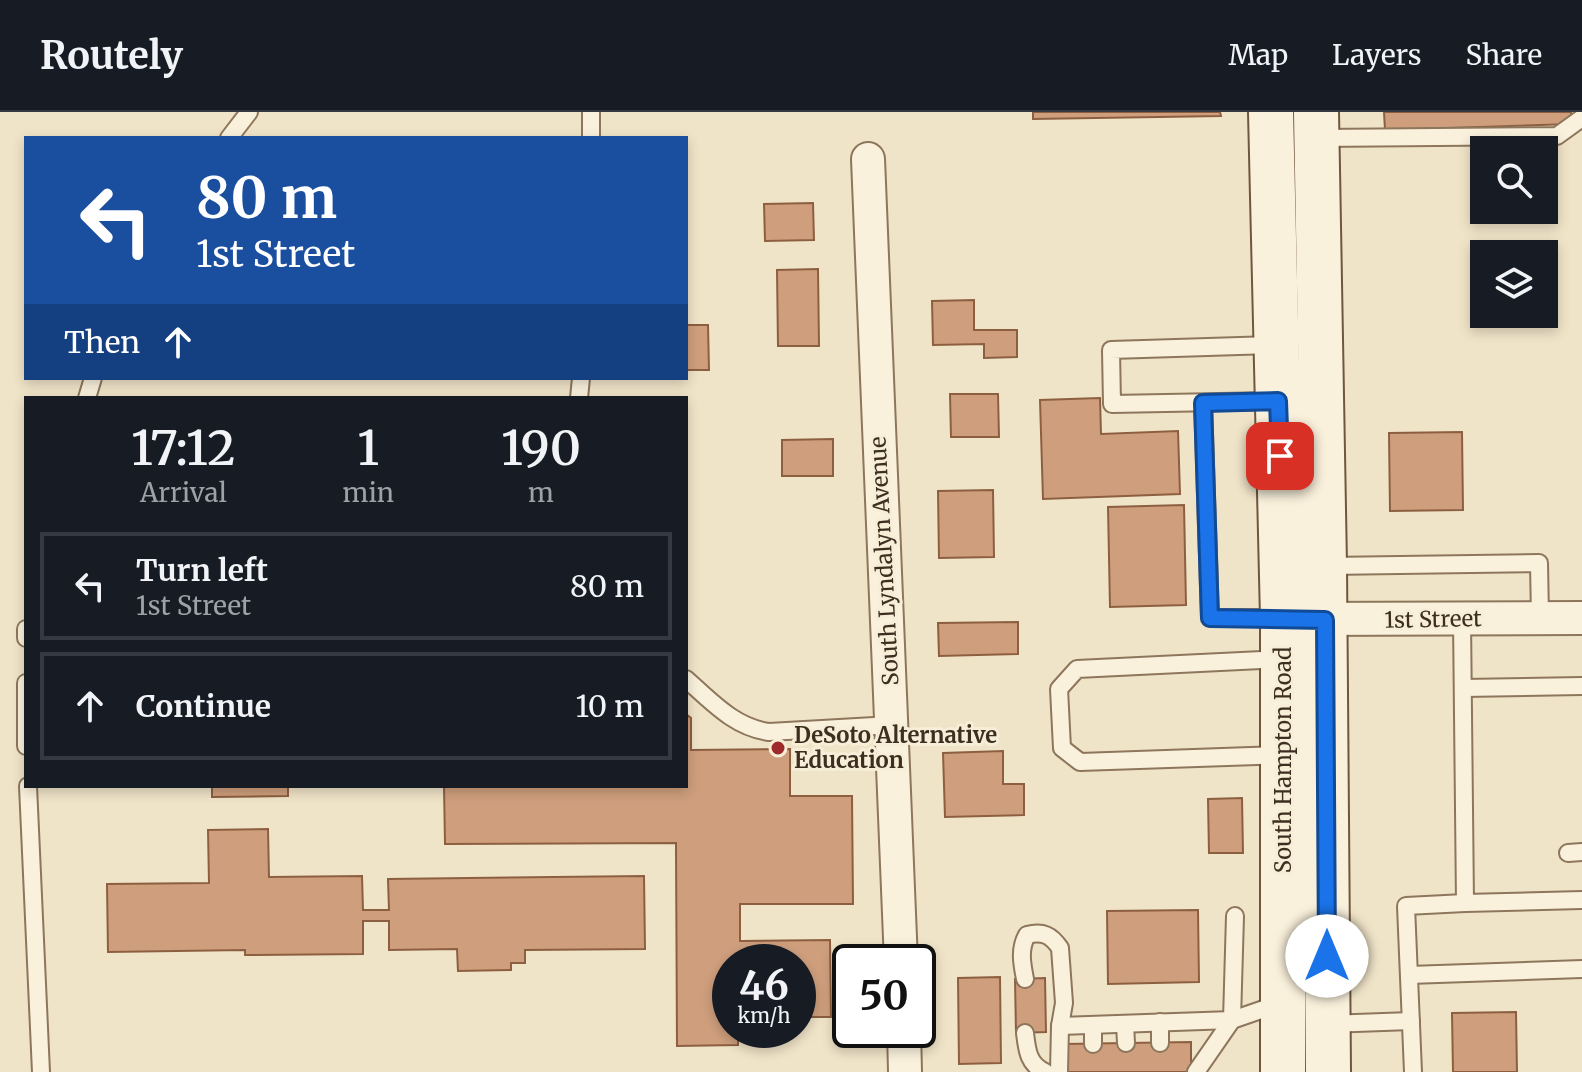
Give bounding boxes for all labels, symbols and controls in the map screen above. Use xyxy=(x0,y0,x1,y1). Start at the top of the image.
text: Routely xyxy=(40,32,183,79)
text: Map xyxy=(1228,37,1288,73)
text: Layers xyxy=(1332,37,1421,73)
text: Share xyxy=(1465,37,1542,73)
map controls xyxy=(1470,136,1558,328)
button: search xyxy=(1470,136,1558,224)
text: 80 m xyxy=(196,163,337,233)
icon: left xyxy=(64,168,168,272)
text: 1st Street xyxy=(196,232,355,277)
button: layers xyxy=(1470,240,1558,328)
icon: ahead xyxy=(156,320,200,364)
text: Then xyxy=(64,323,140,361)
text: 17:12 xyxy=(131,418,236,478)
text: 1 xyxy=(357,418,379,478)
text: 190 xyxy=(501,418,581,478)
pin xyxy=(1246,422,1314,490)
icon: arrive xyxy=(1258,434,1302,478)
street label: South Lyndalyn Avenue xyxy=(863,436,905,686)
text: Arrival xyxy=(140,476,227,509)
text: min xyxy=(343,476,394,509)
text: m xyxy=(528,476,554,509)
text: Turn left xyxy=(136,551,268,589)
icon: left xyxy=(68,564,112,608)
text: 80 m xyxy=(570,567,644,605)
text: 1st Street xyxy=(136,589,251,622)
street label: 1st Street xyxy=(1384,604,1482,634)
street label: South Hampton Road xyxy=(1269,647,1297,873)
icon: ahead xyxy=(68,684,112,728)
text: Continue xyxy=(136,687,271,725)
text: 10 m xyxy=(576,687,644,725)
place label: DeSoto Alternative Education xyxy=(794,721,997,774)
marker: DeSoto Alternative Education xyxy=(769,739,787,757)
position arrow xyxy=(1285,914,1369,998)
speed limit sign: 50 xyxy=(832,944,936,1048)
text: 46 xyxy=(739,961,789,1011)
text: km/h xyxy=(738,1003,790,1028)

